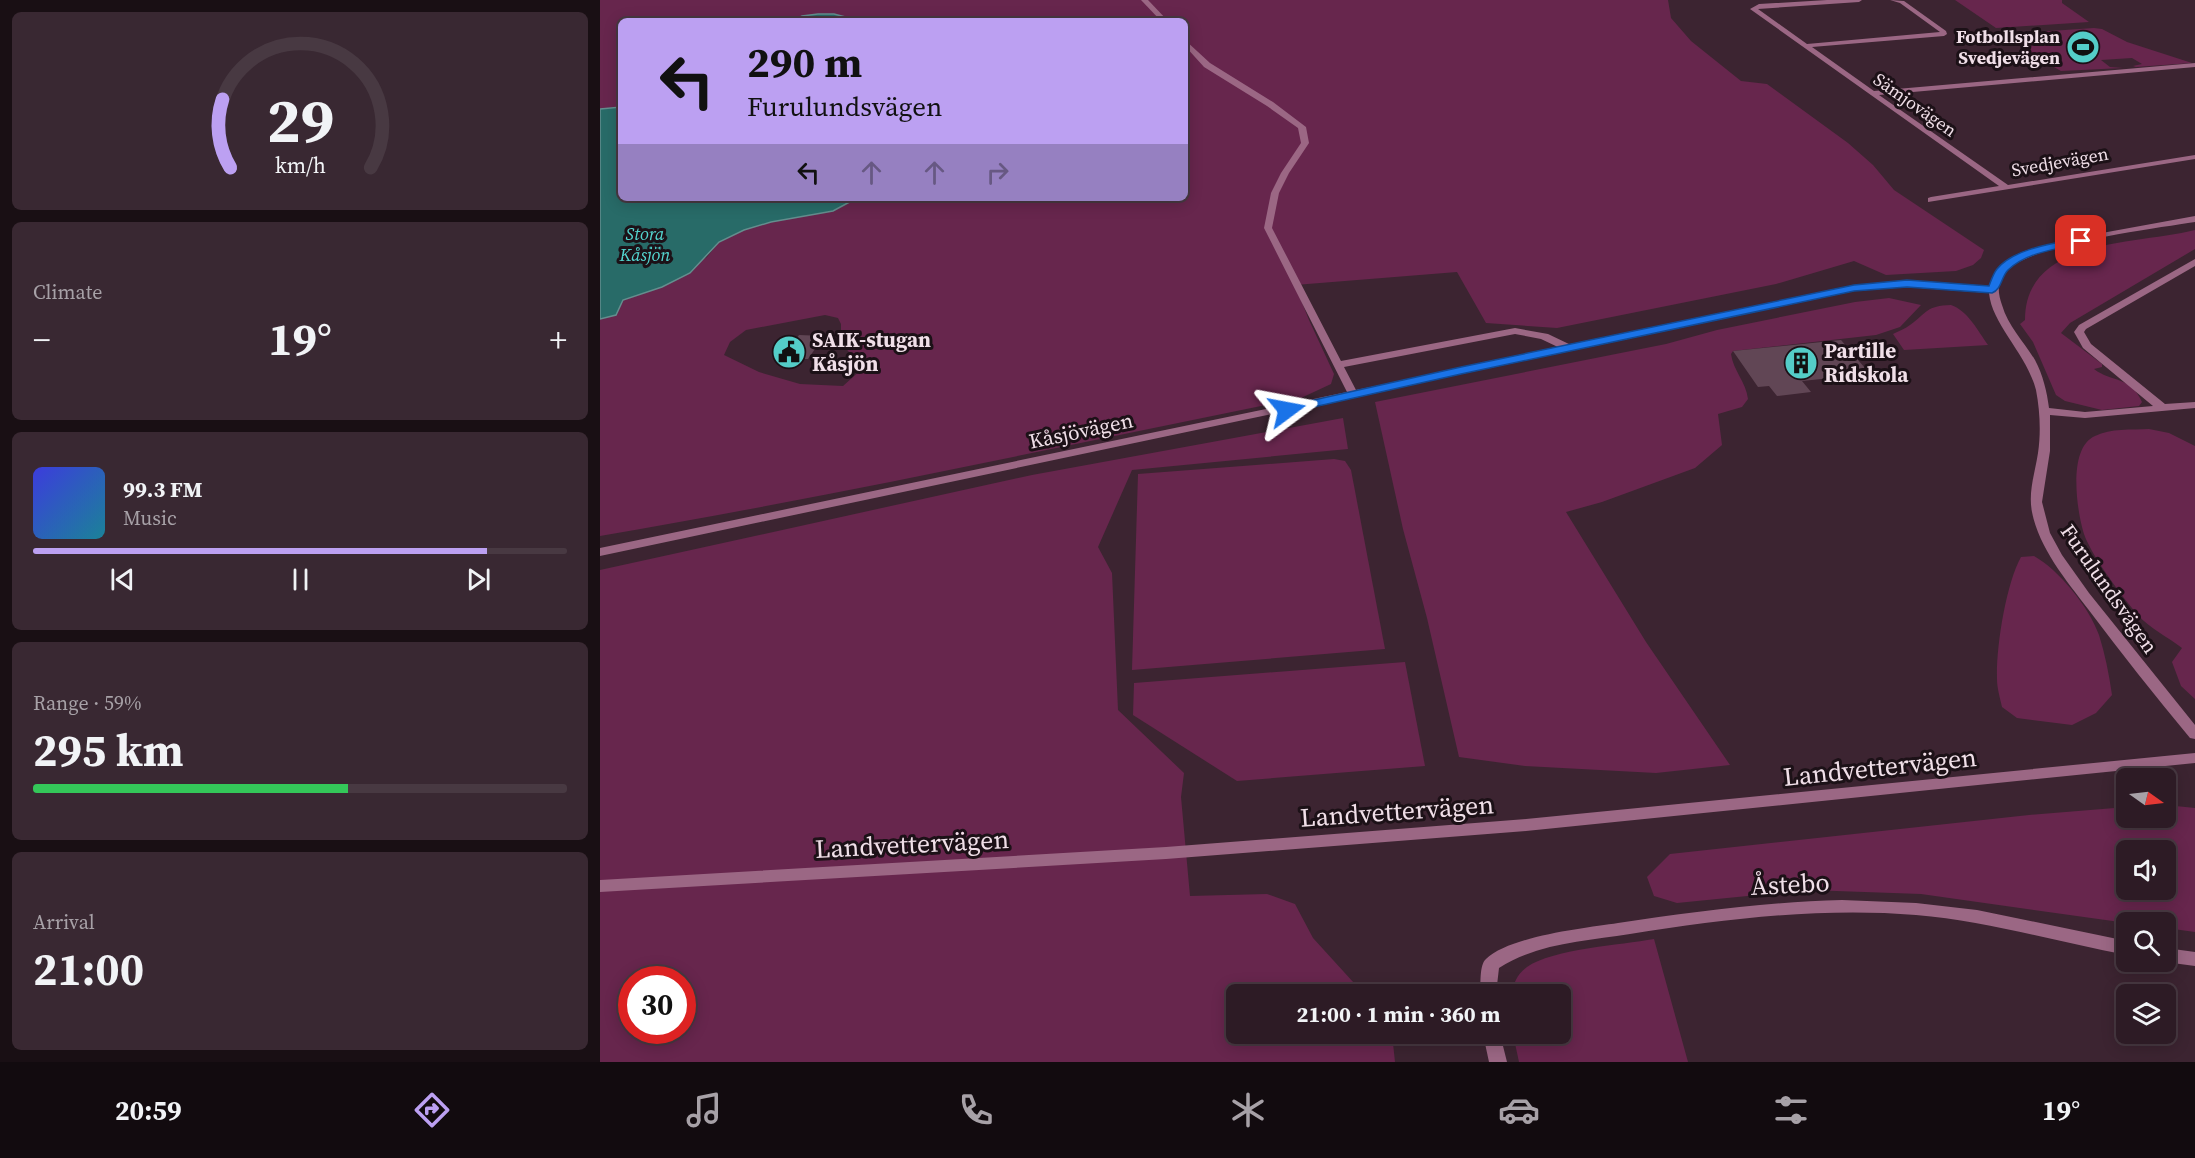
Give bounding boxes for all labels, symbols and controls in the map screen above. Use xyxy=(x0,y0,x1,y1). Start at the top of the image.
place label: Fotbollsplan Svedjevägen xyxy=(1956,24,2060,70)
sports icon: Fotbollsplan Svedjevägen xyxy=(2065,29,2101,65)
text: 290 m xyxy=(747,33,862,91)
icon: left xyxy=(648,42,726,120)
street label: Sämjovägen xyxy=(1869,67,1962,143)
text: 29 xyxy=(266,77,334,163)
text: Furulundsvägen xyxy=(747,88,942,125)
street label: Svedjevägen xyxy=(2009,141,2110,182)
text: km/h xyxy=(274,151,326,180)
icon: left xyxy=(792,156,825,189)
icon: ahead xyxy=(855,156,888,189)
icon: ahead xyxy=(918,156,951,189)
icon: right xyxy=(981,156,1014,189)
pin xyxy=(2055,215,2106,266)
water label: Stora Kåsjön xyxy=(619,221,670,267)
icon: arrive xyxy=(2064,224,2097,257)
text: Climate xyxy=(33,278,102,306)
text: 19° xyxy=(268,308,332,370)
text: − xyxy=(33,317,51,362)
text: + xyxy=(549,317,567,362)
place label: SAIK-stugan Kåsjön xyxy=(812,325,931,378)
public building icon: SAIK-stugan Kåsjön xyxy=(771,334,807,370)
place label: Partille Ridskola xyxy=(1824,336,1909,389)
building icon: Partille Ridskola xyxy=(1783,345,1819,381)
position arrow xyxy=(1255,378,1319,442)
street label: Kåsjövägen xyxy=(1026,405,1136,456)
text: 99.3 FM xyxy=(123,474,202,504)
text: Music xyxy=(123,504,177,532)
street label: Furulundsvägen xyxy=(2054,518,2165,659)
icon: previous xyxy=(106,563,139,596)
icon: pause xyxy=(284,563,317,596)
icon: next xyxy=(462,563,495,596)
text: Range · 59% xyxy=(33,689,142,717)
text: 295 km xyxy=(33,719,184,781)
street label: Landvettervägen xyxy=(1782,739,1978,795)
north arrow xyxy=(2116,768,2176,828)
map controls xyxy=(2116,768,2176,1044)
street label: Landvettervägen xyxy=(1299,786,1495,836)
street label: Landvettervägen xyxy=(814,821,1010,867)
button: sound xyxy=(2116,840,2176,900)
street label: Åstebo xyxy=(1749,864,1831,904)
text: Arrival xyxy=(33,908,95,936)
button: search xyxy=(2116,912,2176,972)
text: 21:00 xyxy=(33,938,144,1000)
speed limit sign: 30 xyxy=(618,966,696,1044)
button: layers xyxy=(2116,984,2176,1044)
text: 21:00 · 1 min · 360 m xyxy=(1297,999,1500,1029)
icon: directions xyxy=(411,1089,453,1131)
icon: music xyxy=(683,1089,725,1131)
icon: phone xyxy=(955,1089,997,1131)
icon: climate xyxy=(1227,1089,1269,1131)
icon: car xyxy=(1498,1089,1540,1131)
icon: filters xyxy=(1770,1089,1812,1131)
text: 20:59 xyxy=(115,1092,182,1129)
text: 19° xyxy=(2042,1092,2080,1129)

